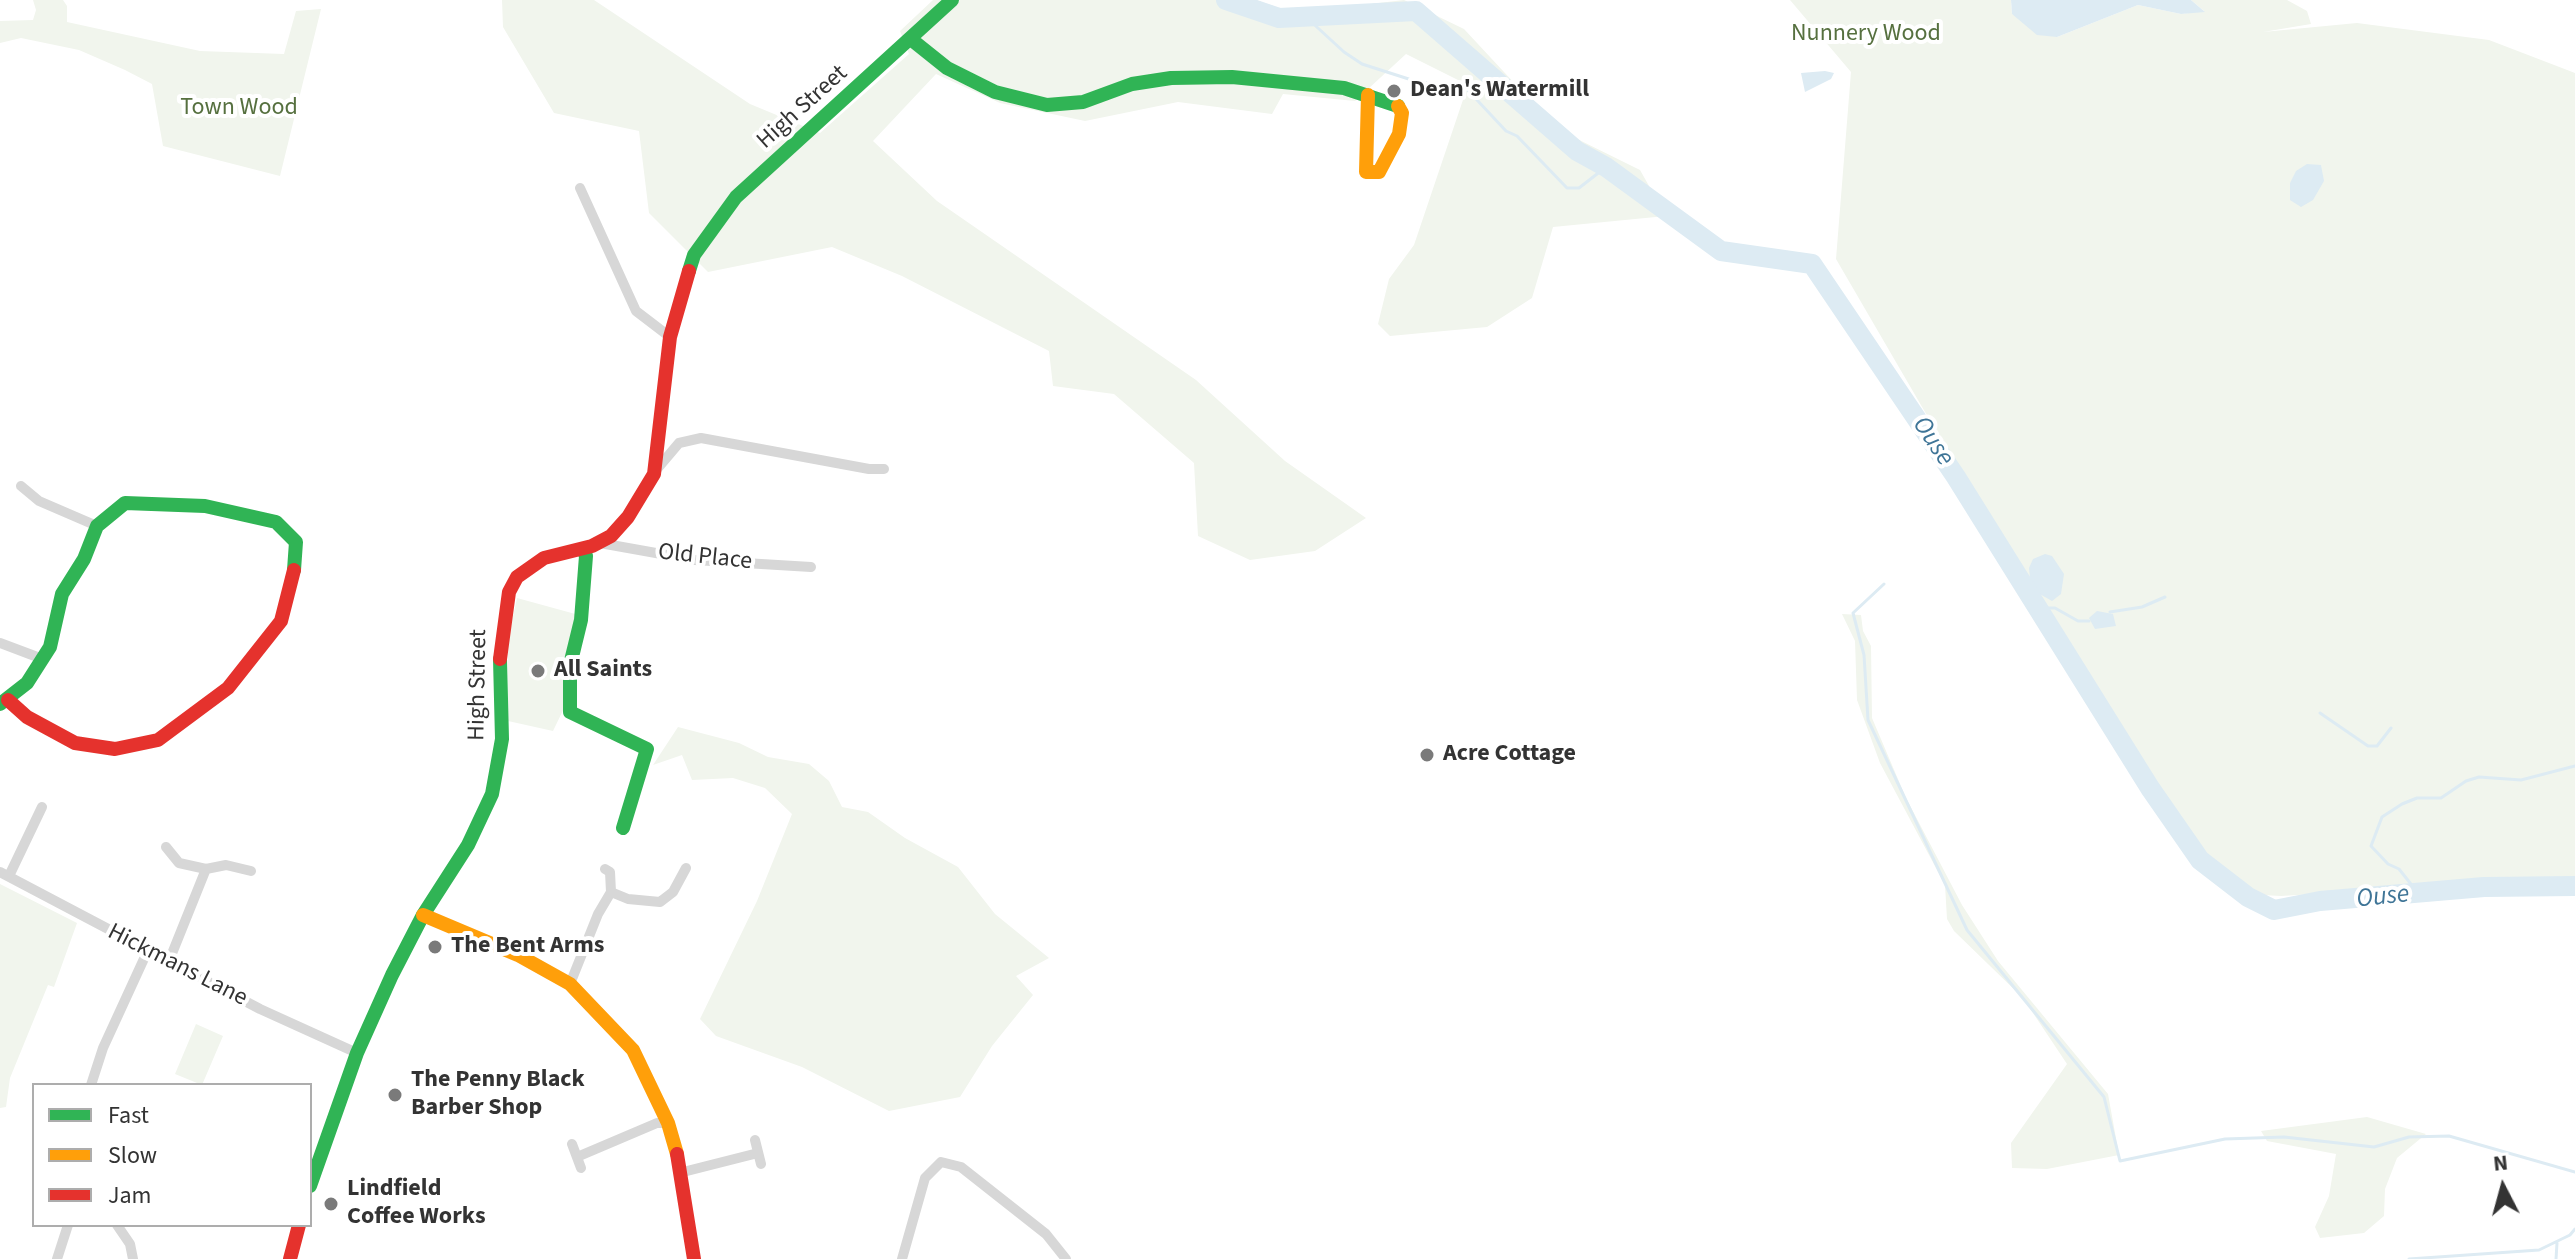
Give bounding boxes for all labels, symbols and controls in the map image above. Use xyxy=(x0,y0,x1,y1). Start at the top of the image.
park label: Nunnery Wood xyxy=(1791,21,1941,49)
street label: High Street xyxy=(752,60,854,156)
place label: Dean's Watermill xyxy=(1410,77,1589,105)
marker: Dean's Watermill xyxy=(1385,82,1403,100)
park label: Town Wood xyxy=(180,95,298,123)
water label: Ouse xyxy=(1904,411,1960,473)
street label: Old Place xyxy=(657,539,753,577)
street label: High Street xyxy=(464,629,494,741)
place label: All Saints xyxy=(554,657,652,685)
marker: All Saints xyxy=(529,662,547,680)
place label: Acre Cottage xyxy=(1443,741,1576,769)
marker: Acre Cottage xyxy=(1418,746,1436,764)
water label: Ouse xyxy=(2355,880,2411,916)
street label: Hickmans Lane xyxy=(102,918,252,1014)
place label: The Bent Arms xyxy=(451,933,604,961)
marker: The Bent Arms xyxy=(426,938,444,956)
place label: The Penny Black Barber Shop xyxy=(411,1067,585,1123)
legend xyxy=(32,1083,312,1227)
marker: The Penny Black Barber Shop xyxy=(386,1086,404,1104)
text: Fast xyxy=(108,1098,149,1133)
text: Slow xyxy=(108,1138,157,1173)
text: N xyxy=(2492,1146,2509,1180)
north arrow xyxy=(2463,1147,2543,1227)
place label: Lindfield Coffee Works xyxy=(347,1176,486,1232)
text: Jam xyxy=(108,1178,152,1213)
marker: Lindfield Coffee Works xyxy=(322,1195,340,1213)

